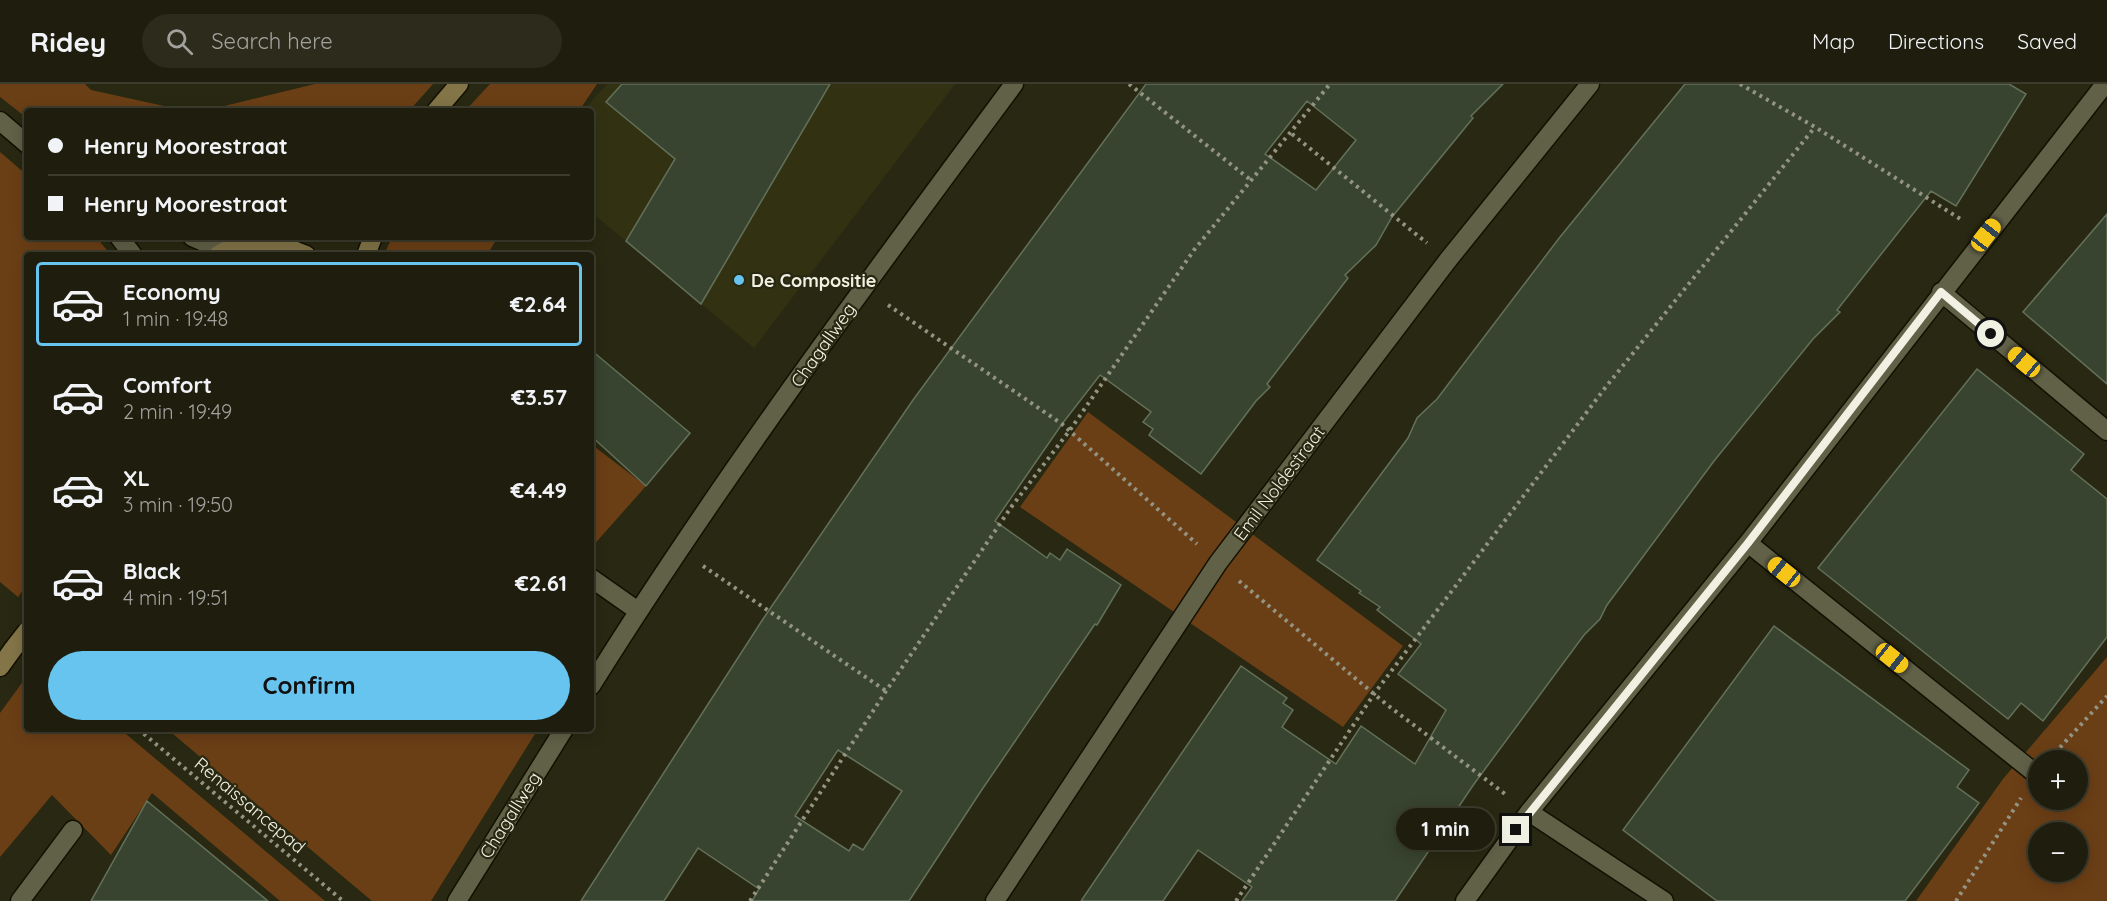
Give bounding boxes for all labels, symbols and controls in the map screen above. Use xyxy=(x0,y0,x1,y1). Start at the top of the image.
search box xyxy=(142,14,562,68)
text: Ridey xyxy=(30,24,106,59)
icon: search xyxy=(163,25,196,58)
text: Search here xyxy=(211,27,333,55)
text: Map xyxy=(1812,28,1855,54)
text: Directions xyxy=(1888,28,1984,54)
text: Saved xyxy=(2017,28,2077,54)
text: Henry Moorestraat xyxy=(84,132,288,160)
text: Henry Moorestraat xyxy=(84,190,288,218)
car xyxy=(1968,215,2004,255)
place label: De Compositie xyxy=(751,269,876,292)
marker: De Compositie xyxy=(732,273,746,287)
icon: car xyxy=(51,277,105,331)
text: Economy xyxy=(123,278,221,306)
text: €2.64 xyxy=(510,290,567,318)
street label: Chagallweg xyxy=(786,298,860,392)
text: 1 min · 19:48 xyxy=(123,306,228,331)
route start xyxy=(1977,320,2004,347)
car xyxy=(2004,344,2044,380)
icon: car xyxy=(51,370,105,424)
text: Comfort xyxy=(123,371,212,399)
text: €3.57 xyxy=(511,383,567,411)
text: 2 min · 19:49 xyxy=(123,399,232,424)
street label: Emil Noldestraat xyxy=(1228,421,1330,545)
icon: car xyxy=(51,463,105,517)
text: XL xyxy=(123,464,150,492)
text: €4.49 xyxy=(510,476,567,504)
text: 3 min · 19:50 xyxy=(123,492,233,517)
car xyxy=(1764,554,1804,590)
icon: car xyxy=(51,556,105,610)
text: Black xyxy=(123,557,181,585)
text: €2.61 xyxy=(515,569,567,597)
text: 4 min · 19:51 xyxy=(123,585,229,610)
car xyxy=(1872,640,1912,676)
button: Confirm xyxy=(48,651,570,720)
map controls xyxy=(2028,750,2088,882)
button: + xyxy=(2028,750,2088,810)
street label: Renaissancepad xyxy=(190,752,310,858)
street label: Chagallweg xyxy=(474,767,546,863)
callout: 1 min xyxy=(1396,809,1495,851)
text: 1 min xyxy=(1421,816,1470,841)
route end xyxy=(1502,816,1529,843)
button: − xyxy=(2028,822,2088,882)

